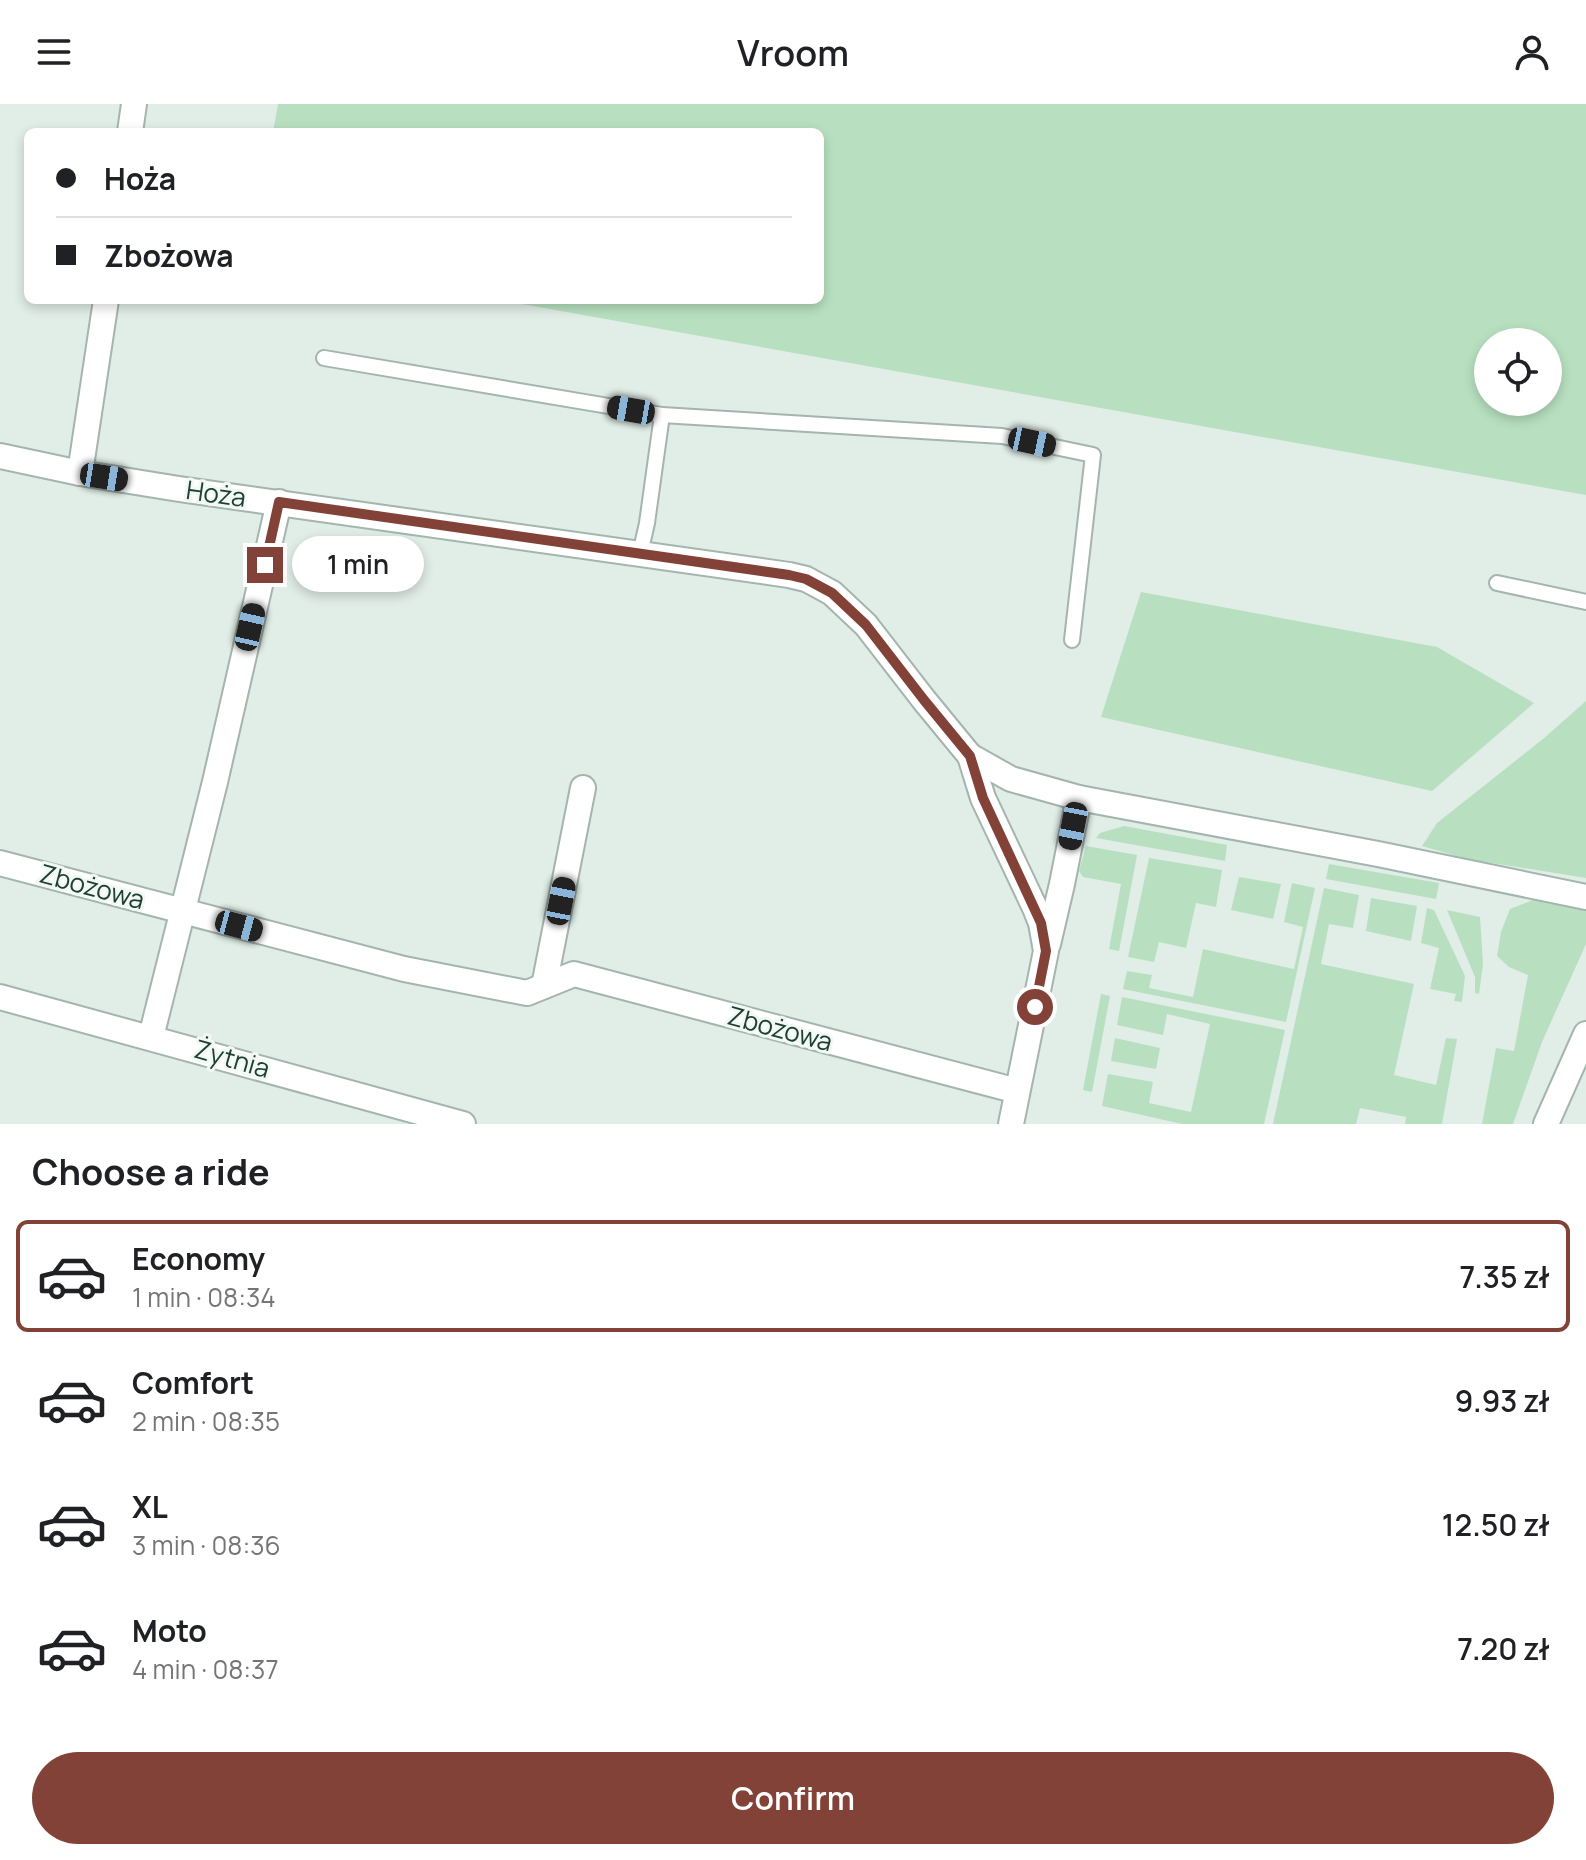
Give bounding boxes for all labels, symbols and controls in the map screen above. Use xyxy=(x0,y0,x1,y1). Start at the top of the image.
text: Vroom xyxy=(737,28,849,77)
icon: menu xyxy=(32,30,76,74)
icon: person xyxy=(1510,30,1554,74)
text: Hoża xyxy=(104,158,176,199)
text: Zbożowa xyxy=(104,235,234,276)
map controls xyxy=(1474,328,1562,416)
button: locate xyxy=(1474,328,1562,416)
car xyxy=(605,394,657,426)
car xyxy=(1006,425,1058,459)
car xyxy=(78,461,130,493)
street label: Hoża xyxy=(184,471,248,515)
callout: 1 min xyxy=(293,537,425,593)
text: 1 min xyxy=(327,546,389,582)
route end xyxy=(247,547,283,583)
car xyxy=(233,601,267,653)
car xyxy=(1057,800,1089,852)
street label: Zbożowa xyxy=(36,855,149,917)
car xyxy=(545,875,577,927)
car xyxy=(213,908,265,944)
route start xyxy=(1017,989,1053,1025)
street label: Zbożowa xyxy=(724,997,837,1059)
street label: Żytnia xyxy=(190,1030,274,1086)
text: Choose a ride xyxy=(32,1147,270,1196)
text: Economy xyxy=(132,1238,265,1279)
icon: car xyxy=(36,1240,108,1312)
text: 7.35 zł xyxy=(1460,1256,1550,1297)
text: 1 min · 08:34 xyxy=(132,1279,276,1315)
text: Comfort xyxy=(132,1362,254,1403)
icon: car xyxy=(36,1364,108,1436)
text: 9.93 zł xyxy=(1455,1380,1550,1421)
text: 2 min · 08:35 xyxy=(132,1403,280,1439)
text: XL xyxy=(132,1486,168,1527)
icon: car xyxy=(36,1488,108,1560)
text: 12.50 zł xyxy=(1442,1504,1550,1545)
text: 3 min · 08:36 xyxy=(132,1527,281,1563)
text: Moto xyxy=(132,1610,207,1651)
icon: car xyxy=(36,1612,108,1684)
text: 7.20 zł xyxy=(1457,1628,1550,1669)
text: 4 min · 08:37 xyxy=(132,1651,279,1687)
button: Confirm xyxy=(32,1752,1554,1844)

